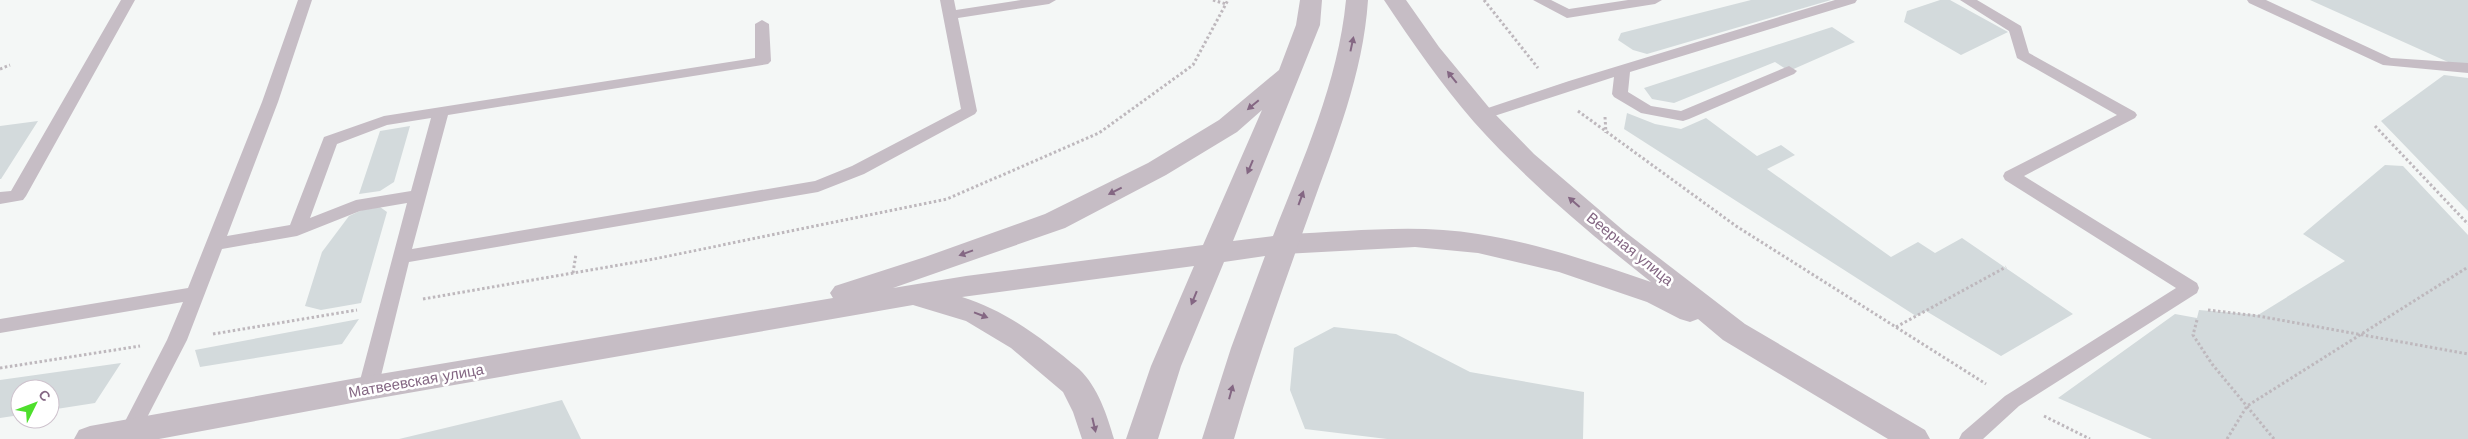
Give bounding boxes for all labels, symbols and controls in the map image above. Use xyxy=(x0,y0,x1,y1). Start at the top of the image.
one-way arrow xyxy=(1348,37,1356,52)
one-way arrow xyxy=(1446,71,1457,84)
one-way arrow xyxy=(1247,99,1259,111)
one-way arrow xyxy=(1246,160,1254,174)
one-way arrow xyxy=(1108,187,1122,195)
one-way arrow xyxy=(1297,190,1305,205)
one-way arrow xyxy=(1567,197,1580,208)
street label: Веерная улица xyxy=(1583,209,1677,290)
one-way arrow xyxy=(958,250,973,258)
one-way arrow xyxy=(1190,290,1198,305)
one-way arrow xyxy=(974,311,989,319)
street label: Матвеевская улица xyxy=(347,360,486,402)
north arrow xyxy=(10,379,60,429)
one-way arrow xyxy=(1227,384,1235,400)
text: С xyxy=(35,386,54,404)
one-way arrow xyxy=(1091,417,1099,433)

